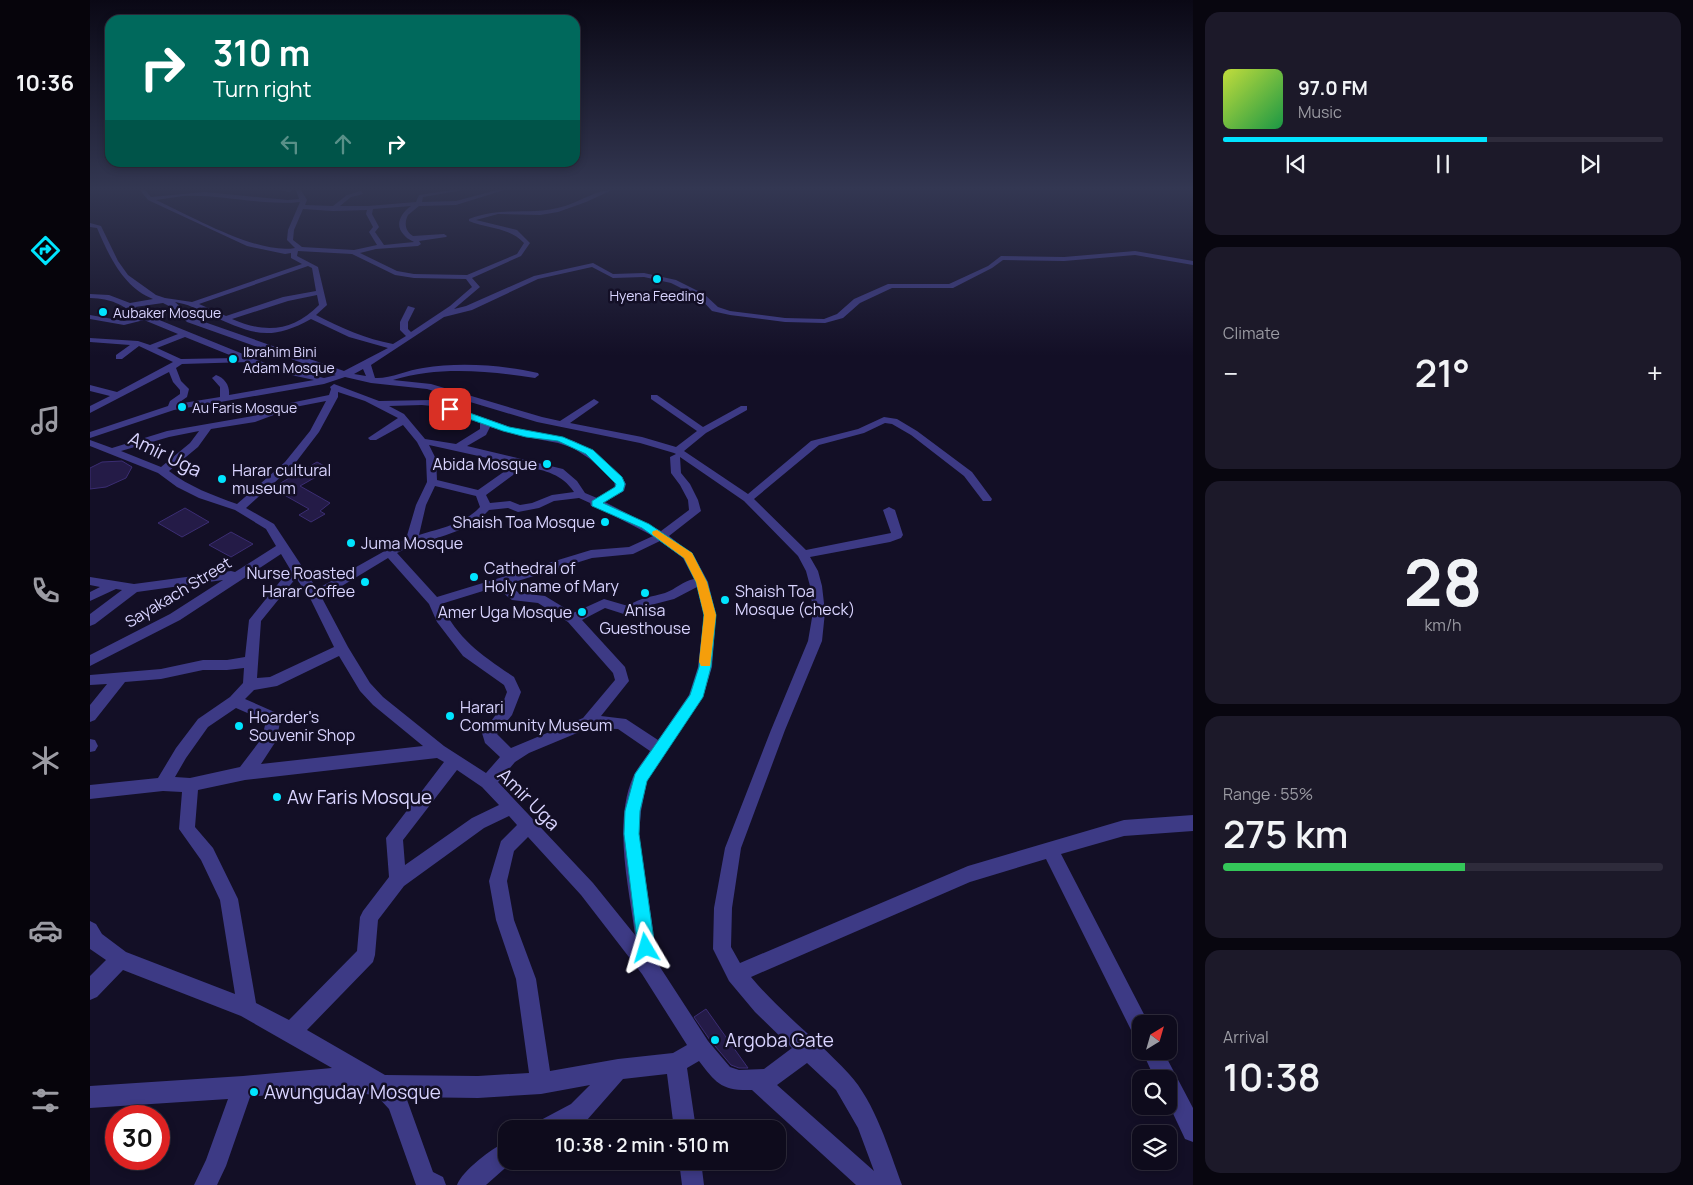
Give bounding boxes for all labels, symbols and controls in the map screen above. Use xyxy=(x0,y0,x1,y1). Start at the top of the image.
text: 310 m xyxy=(213,29,310,77)
icon: right xyxy=(130,35,195,100)
text: 10:36 xyxy=(16,68,74,98)
text: Turn right xyxy=(213,74,311,104)
text: 97.0 FM xyxy=(1298,75,1368,101)
text: Music xyxy=(1298,101,1342,123)
icon: left xyxy=(276,130,304,158)
icon: ahead xyxy=(329,130,357,158)
icon: right xyxy=(382,130,410,158)
icon: previous xyxy=(1282,150,1310,178)
icon: pause xyxy=(1429,150,1457,178)
icon: next xyxy=(1576,150,1604,178)
icon: directions xyxy=(28,233,63,268)
marker: Hyena Feeding xyxy=(651,273,663,285)
place label: Hyena Feeding xyxy=(610,286,704,305)
place label: Aubaker Mosque xyxy=(113,303,221,322)
marker: Aubaker Mosque xyxy=(97,306,109,318)
text: Climate xyxy=(1223,322,1280,344)
place label: Ibrahim Bini Adam Mosque xyxy=(243,342,335,377)
text: 21° xyxy=(1415,346,1470,398)
marker: Ibrahim Bini Adam Mosque xyxy=(227,353,239,365)
text: − xyxy=(1223,354,1238,392)
text: + xyxy=(1647,354,1663,392)
pin xyxy=(429,388,471,430)
icon: arrive xyxy=(436,395,464,423)
place label: Au Faris Mosque xyxy=(192,398,297,417)
marker: Au Faris Mosque xyxy=(176,401,188,413)
icon: music xyxy=(28,403,63,438)
street label: Amir Uga xyxy=(124,425,206,483)
place label: Abida Mosque xyxy=(433,453,537,475)
marker: Abida Mosque xyxy=(541,458,553,470)
place label: Harar cultural museum xyxy=(232,459,331,499)
marker: Harar cultural museum xyxy=(216,473,228,485)
place label: Shaish Toa Mosque xyxy=(453,511,595,533)
marker: Shaish Toa Mosque xyxy=(599,516,611,528)
place label: Juma Mosque xyxy=(361,532,463,554)
marker: Juma Mosque xyxy=(345,537,357,549)
text: 28 xyxy=(1404,537,1482,626)
street label: Sayakach Street xyxy=(121,551,235,633)
place label: Cathedral of Holy name of Mary xyxy=(484,557,620,597)
place label: Nurse Roasted Harar Coffee xyxy=(246,562,355,602)
marker: Cathedral of Holy name of Mary xyxy=(468,571,480,583)
icon: phone xyxy=(28,573,63,608)
marker: Nurse Roasted Harar Coffee xyxy=(359,576,371,588)
place label: Shaish Toa Mosque (check) xyxy=(735,580,855,620)
marker: Anisa Guesthouse xyxy=(639,587,651,599)
marker: Shaish Toa Mosque (check) xyxy=(719,594,731,606)
place label: Anisa Guesthouse xyxy=(599,599,691,639)
place label: Amer Uga Mosque xyxy=(438,601,572,623)
marker: Amer Uga Mosque xyxy=(576,606,588,618)
text: km/h xyxy=(1424,614,1462,636)
place label: Harari Community Museum xyxy=(460,696,612,736)
place label: Hoarder's Souvenir Shop xyxy=(249,706,355,746)
marker: Harari Community Museum xyxy=(444,710,456,722)
marker: Hoarder's Souvenir Shop xyxy=(233,720,245,732)
icon: climate xyxy=(28,743,63,778)
street label: Amir Uga xyxy=(492,762,566,836)
text: Range · 55% xyxy=(1223,783,1313,805)
place label: Aw Faris Mosque xyxy=(287,784,432,810)
marker: Aw Faris Mosque xyxy=(271,791,283,803)
text: 275 km xyxy=(1223,807,1348,859)
icon: car xyxy=(28,913,63,948)
position arrow xyxy=(619,921,671,973)
north arrow xyxy=(1132,1015,1178,1060)
map controls xyxy=(1132,1015,1177,1170)
text: Arrival xyxy=(1223,1026,1269,1048)
place label: Argoba Gate xyxy=(725,1027,834,1053)
marker: Argoba Gate xyxy=(709,1034,721,1046)
text: 10:38 xyxy=(1223,1050,1321,1102)
button: search xyxy=(1132,1070,1177,1115)
place label: Awunguday Mosque xyxy=(264,1079,441,1105)
icon: filters xyxy=(28,1083,63,1118)
marker: Awunguday Mosque xyxy=(248,1086,260,1098)
speed limit sign: 30 xyxy=(105,1105,170,1170)
button: layers xyxy=(1132,1125,1177,1170)
text: 10:38 · 2 min · 510 m xyxy=(555,1132,729,1158)

